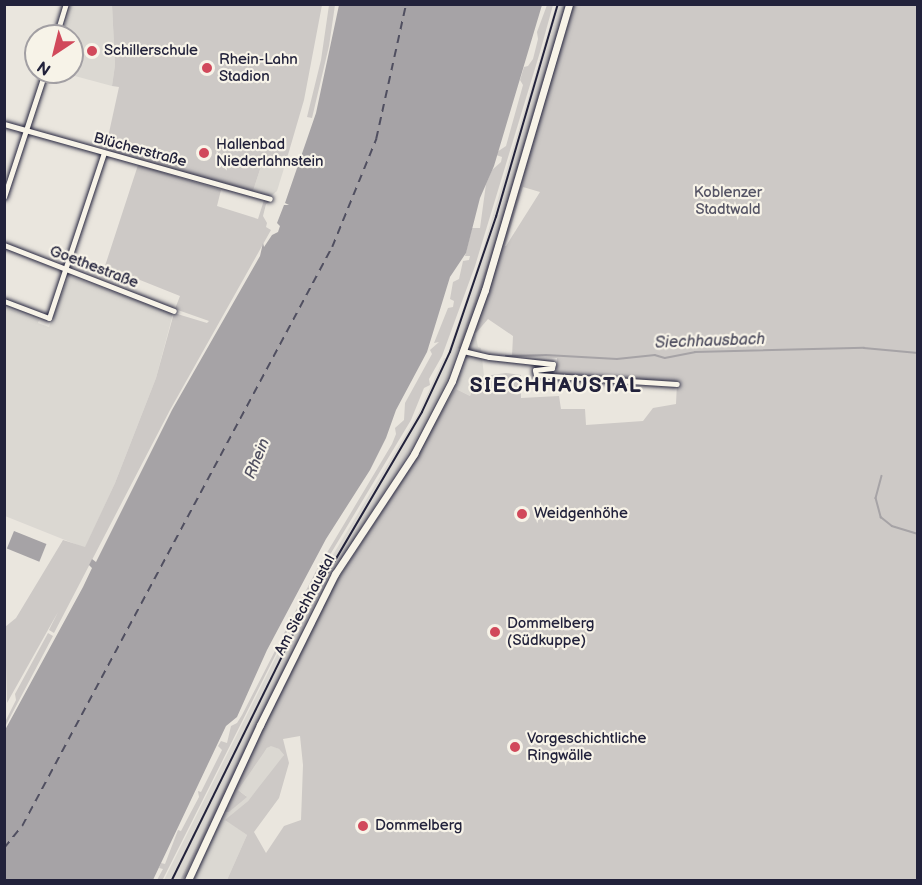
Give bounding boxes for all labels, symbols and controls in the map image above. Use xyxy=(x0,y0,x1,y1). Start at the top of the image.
north arrow xyxy=(24,24,84,84)
place label: Schillerschule xyxy=(104,42,198,60)
marker: Schillerschule xyxy=(85,44,99,58)
place label: Rhein-Lahn Stadion xyxy=(219,50,298,85)
text: N xyxy=(34,56,55,79)
marker: Rhein-Lahn Stadion xyxy=(200,61,214,75)
street label: Blücherstraße xyxy=(92,129,188,171)
place label: Hallenbad Niederlahnstein xyxy=(216,135,324,170)
marker: Hallenbad Niederlahnstein xyxy=(197,146,211,160)
park label: Koblenzer Stadtwald xyxy=(694,183,762,218)
street label: Goethestraße xyxy=(47,242,141,292)
water label: Siechhausbach xyxy=(655,330,765,354)
district label: SIECHHAUSTAL xyxy=(470,373,642,399)
water label: Rhein xyxy=(241,436,275,482)
place label: Weidgenhöhe xyxy=(534,505,628,523)
marker: Weidgenhöhe xyxy=(515,507,529,521)
street label: Am Siechhaustal xyxy=(271,551,339,659)
place label: Dommelberg (Südkuppe) xyxy=(507,614,594,649)
marker: Dommelberg (Südkuppe) xyxy=(488,625,502,639)
place label: Vorgeschichtliche Ringwälle xyxy=(527,729,646,764)
marker: Vorgeschichtliche Ringwälle xyxy=(508,740,522,754)
place label: Dommelberg xyxy=(375,817,462,835)
marker: Dommelberg xyxy=(356,819,370,833)

